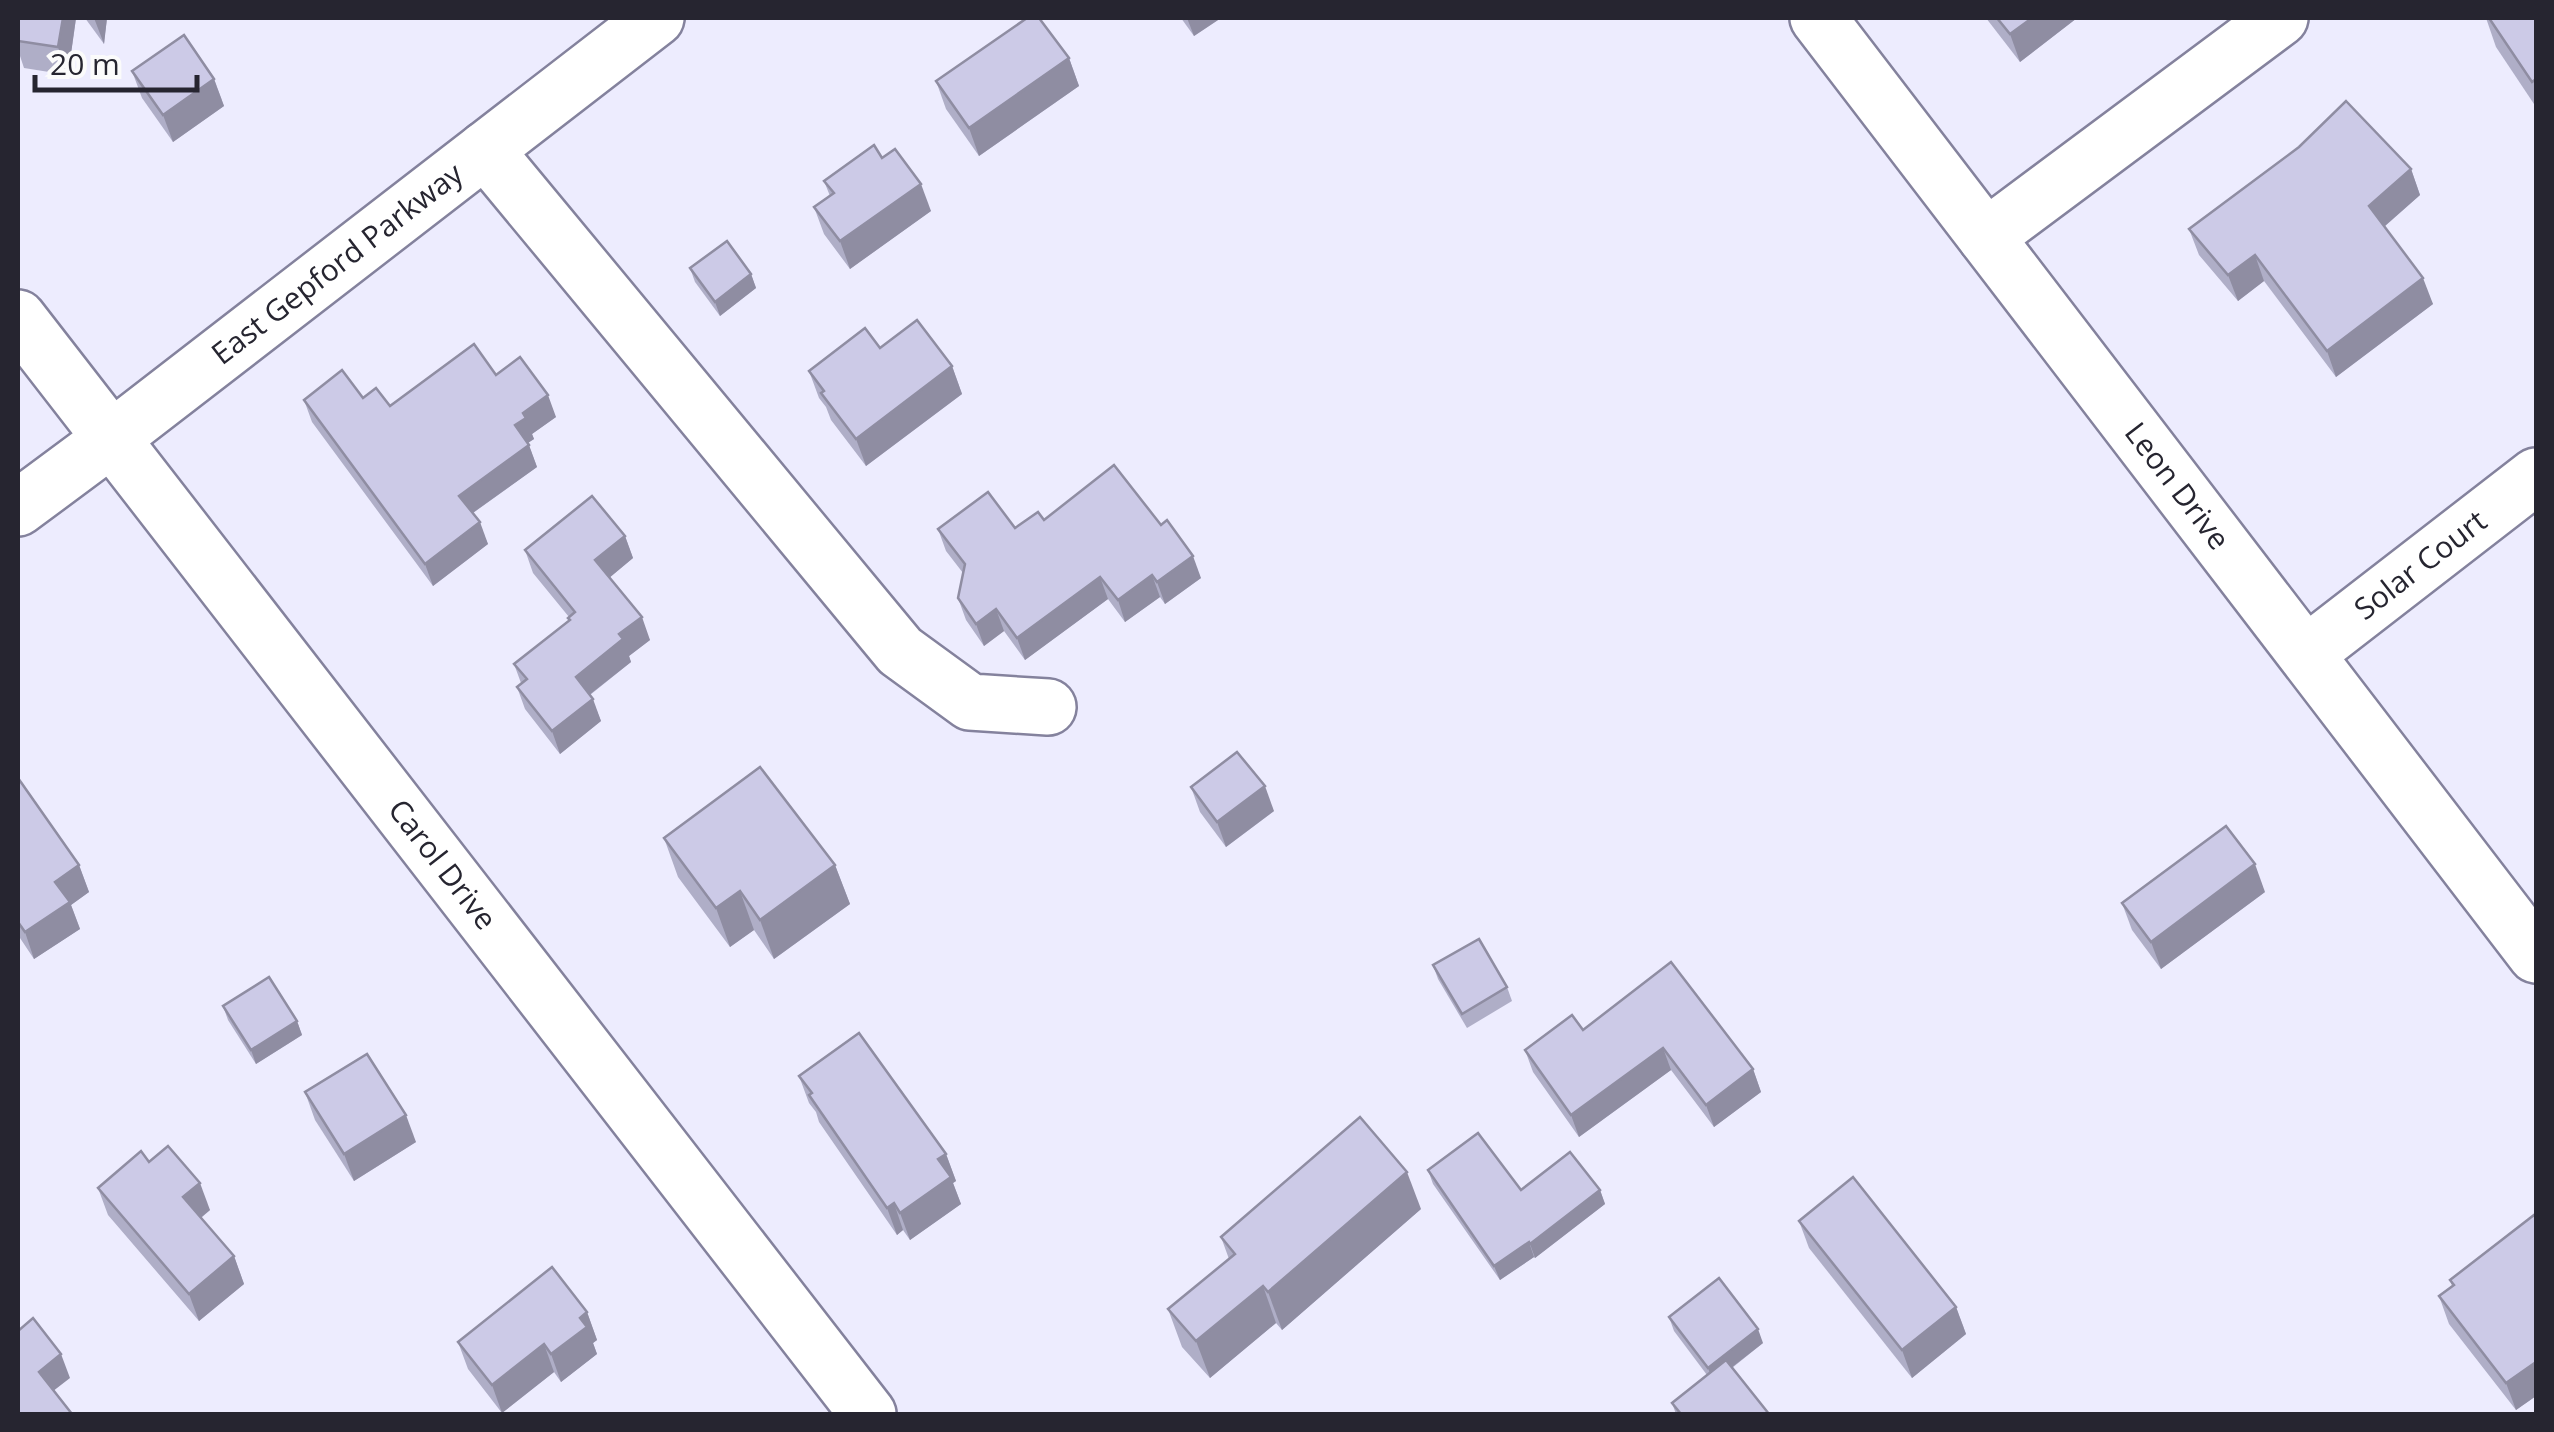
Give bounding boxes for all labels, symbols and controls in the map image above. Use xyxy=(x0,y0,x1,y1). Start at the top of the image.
scale bar xyxy=(35,30,198,92)
text: 20 m xyxy=(50,43,120,84)
street label: East Gepford Parkway xyxy=(202,152,472,373)
street label: Leon Drive xyxy=(2116,413,2240,558)
street label: Solar Court xyxy=(2345,500,2494,628)
street label: Carol Drive xyxy=(380,790,507,938)

